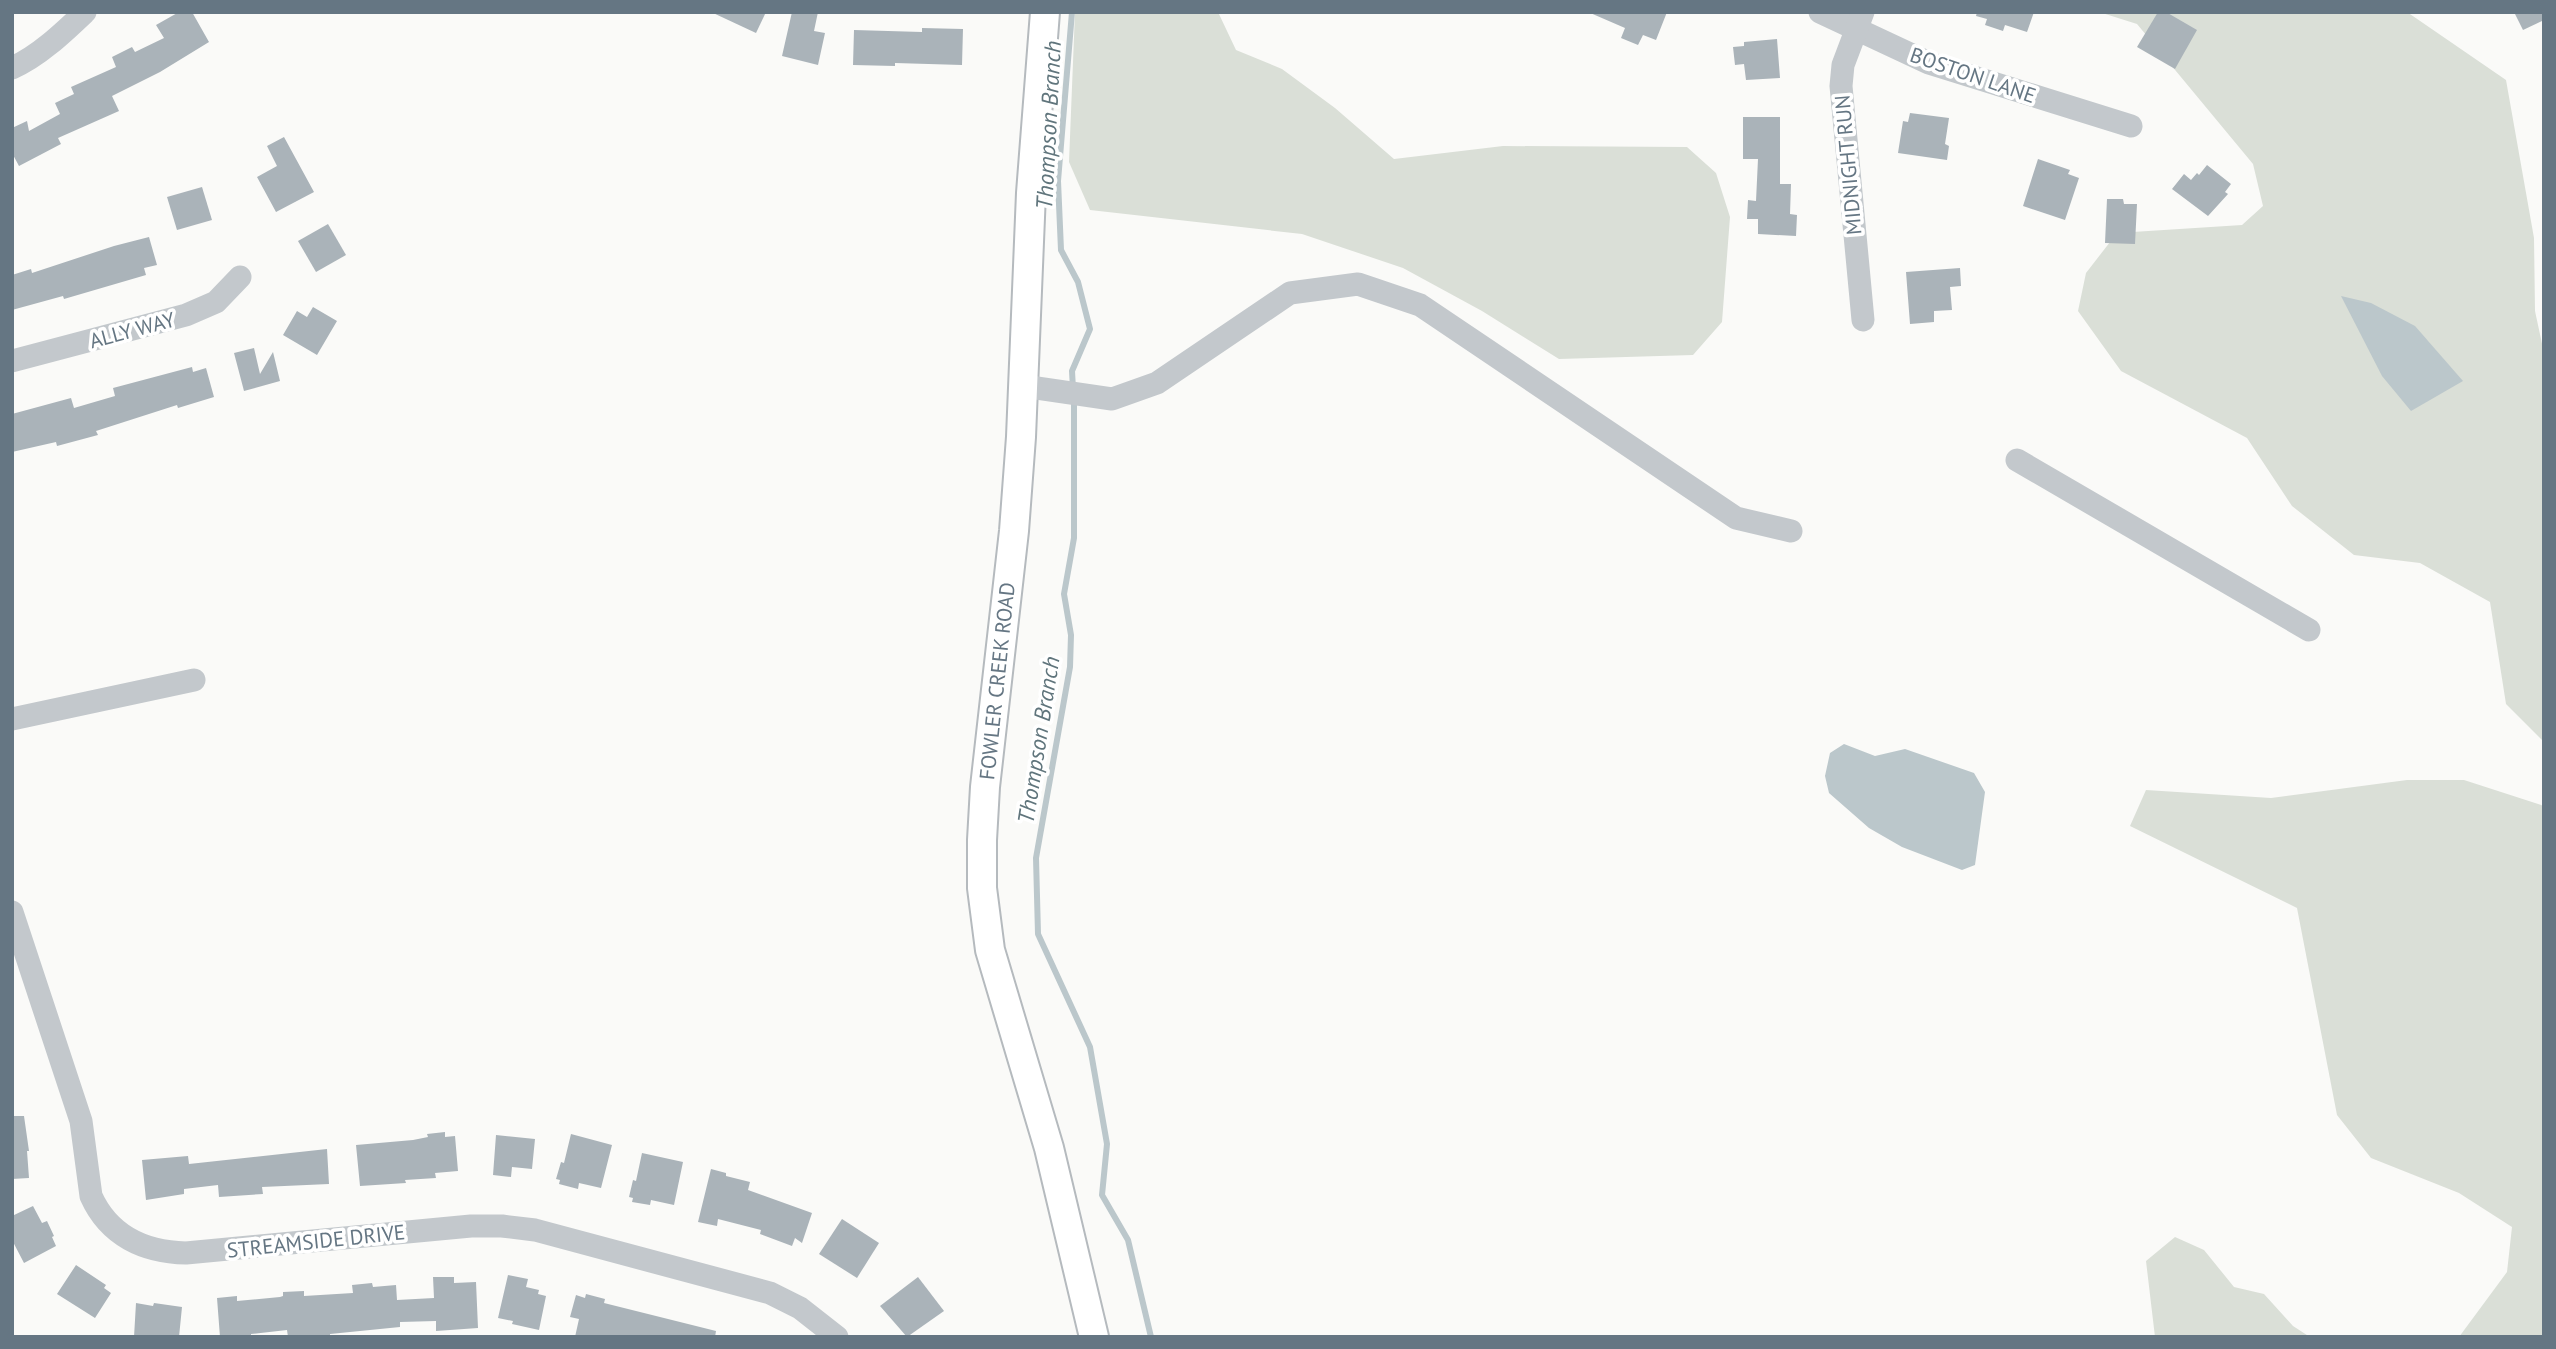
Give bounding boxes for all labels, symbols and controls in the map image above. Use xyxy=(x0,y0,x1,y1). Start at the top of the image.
water label: Thompson Branch xyxy=(1029,40,1067,210)
street label: BOSTON LANE xyxy=(1907,41,2039,109)
street label: MIDNIGHT RUN xyxy=(1828,94,1868,236)
street label: ALLY WAY xyxy=(86,306,178,354)
street label: FOWLER CREEK ROAD xyxy=(973,581,1021,781)
water label: Thompson Branch xyxy=(1010,654,1066,826)
street label: STREAMSIDE DRIVE xyxy=(226,1218,406,1264)

